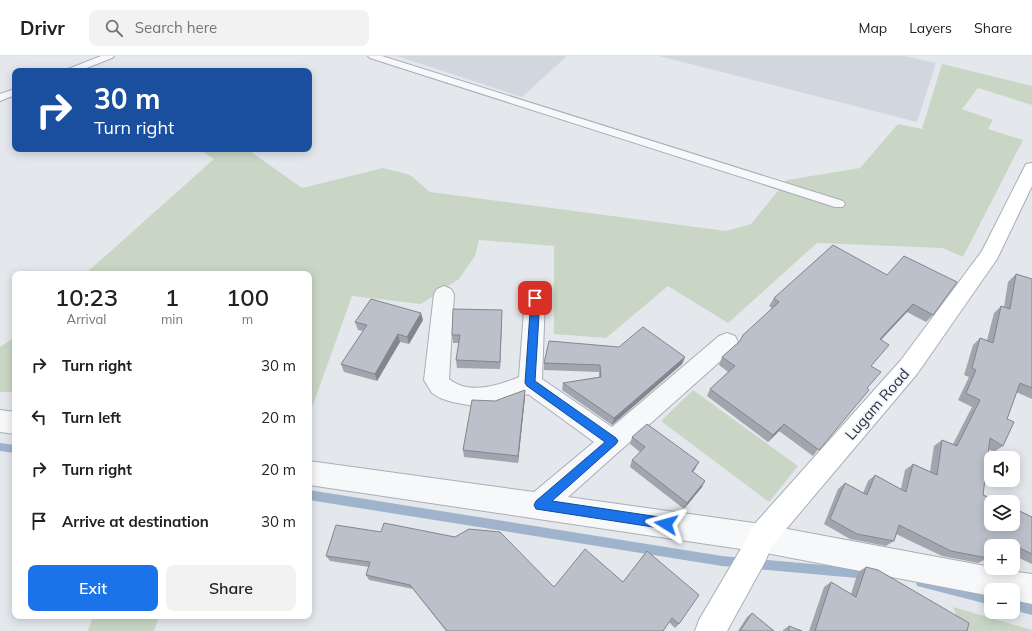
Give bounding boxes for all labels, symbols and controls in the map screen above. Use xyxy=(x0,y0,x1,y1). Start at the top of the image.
search box xyxy=(89,10,369,46)
text: Drivr xyxy=(20,16,65,40)
icon: search xyxy=(103,17,125,39)
text: Search here xyxy=(135,18,217,37)
text: Map xyxy=(858,19,887,37)
text: Layers xyxy=(909,19,952,37)
text: Share xyxy=(974,19,1012,37)
text: 30 m xyxy=(94,81,160,116)
icon: right xyxy=(28,84,80,136)
text: Turn right xyxy=(94,116,174,139)
pin xyxy=(518,281,552,315)
text: 10:23 xyxy=(55,282,118,312)
text: 1 xyxy=(165,282,179,312)
text: 100 xyxy=(226,282,269,312)
icon: arrive xyxy=(524,287,546,309)
text: Arrival xyxy=(67,311,106,327)
text: min xyxy=(161,311,183,327)
text: m xyxy=(242,311,253,327)
icon: right xyxy=(28,354,50,376)
text: Turn right xyxy=(62,356,132,375)
text: 30 m xyxy=(261,356,296,375)
street label: Lugam Road xyxy=(841,364,913,444)
icon: left xyxy=(28,406,50,428)
text: Turn left xyxy=(62,408,121,427)
text: 20 m xyxy=(261,408,296,427)
map controls xyxy=(984,451,1020,619)
button: sound xyxy=(984,451,1020,487)
icon: right xyxy=(28,458,50,480)
text: Turn right xyxy=(62,460,132,479)
text: 20 m xyxy=(261,460,296,479)
button: layers xyxy=(984,495,1020,531)
position arrow xyxy=(645,503,687,545)
icon: arrive xyxy=(28,510,50,532)
text: Arrive at destination xyxy=(62,512,209,531)
text: 30 m xyxy=(261,512,296,531)
button: + xyxy=(984,539,1020,575)
button: Exit xyxy=(28,565,158,611)
button: Share xyxy=(166,565,296,611)
button: − xyxy=(984,583,1020,619)

